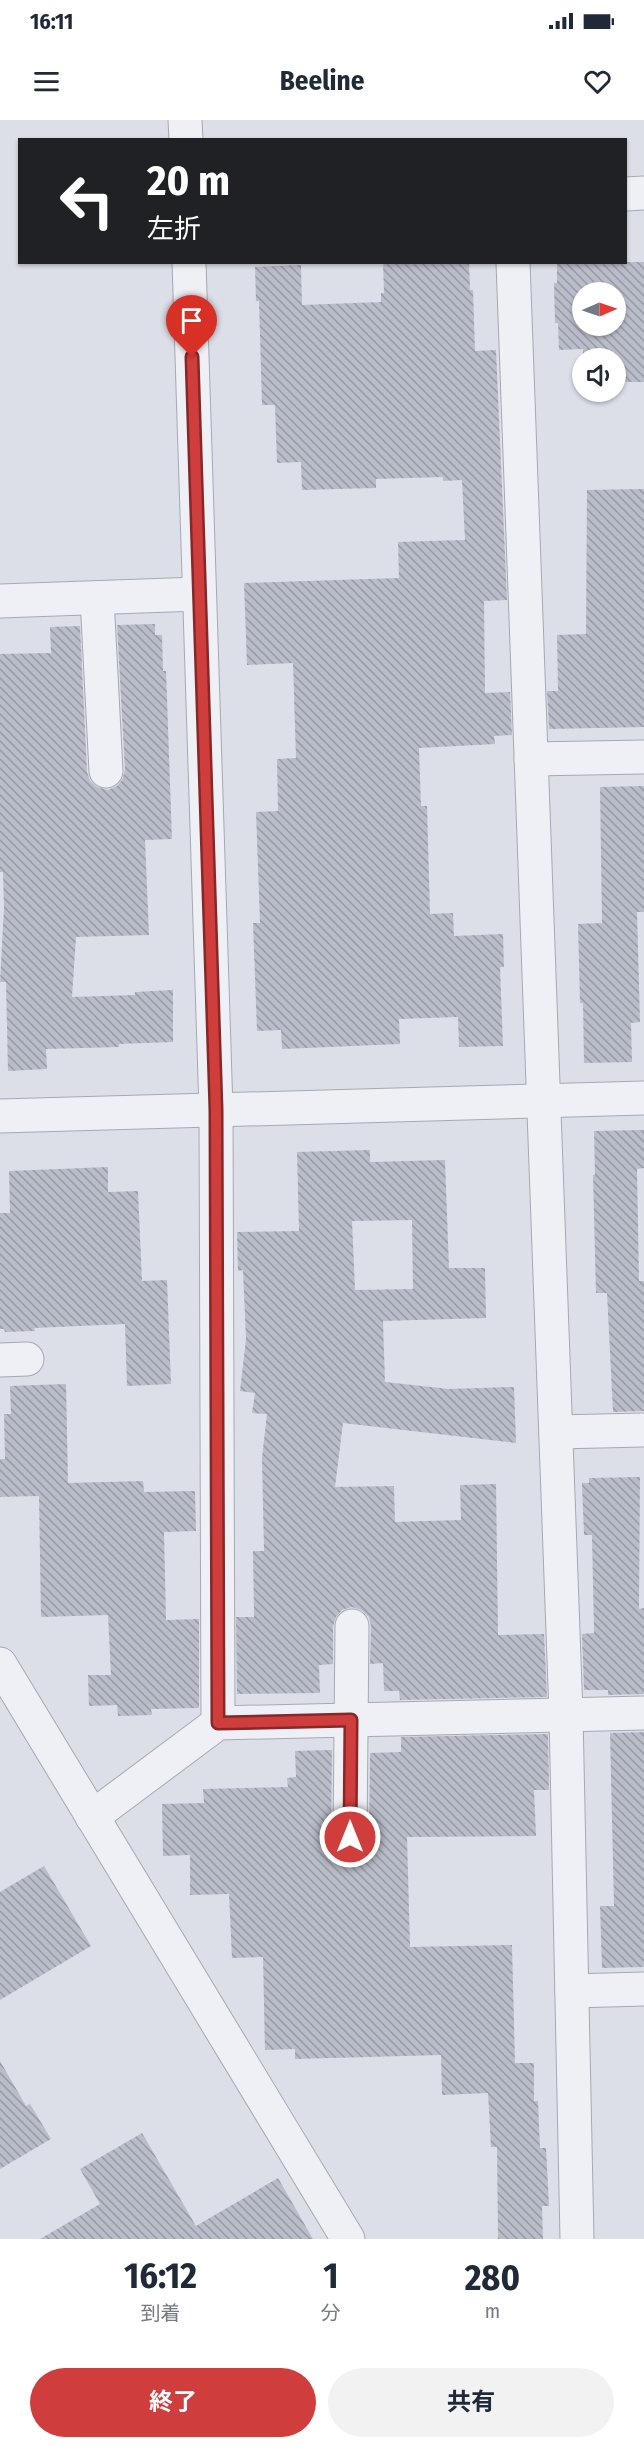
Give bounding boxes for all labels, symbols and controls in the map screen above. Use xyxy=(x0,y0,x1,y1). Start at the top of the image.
text: 16:11 xyxy=(30,8,73,35)
icon: menu xyxy=(30,65,63,98)
text: Beeline xyxy=(280,65,364,97)
icon: heart xyxy=(581,65,614,98)
text: 20 m xyxy=(147,156,230,206)
icon: left xyxy=(48,162,126,240)
text: 左折 xyxy=(147,213,201,245)
north arrow xyxy=(572,282,626,336)
map controls xyxy=(572,282,626,402)
pin xyxy=(166,295,217,357)
icon: arrive xyxy=(175,304,208,337)
button: sound xyxy=(572,348,626,402)
position arrow xyxy=(318,1805,382,1869)
text: 16:12 xyxy=(124,2254,197,2298)
text: 1 xyxy=(323,2254,338,2298)
text: 280 xyxy=(465,2256,520,2300)
text: m xyxy=(485,2299,500,2323)
text: 到着 xyxy=(140,2301,180,2325)
text: 分 xyxy=(321,2301,341,2325)
button: 終了 xyxy=(30,2368,316,2437)
button: 共有 xyxy=(328,2368,614,2437)

